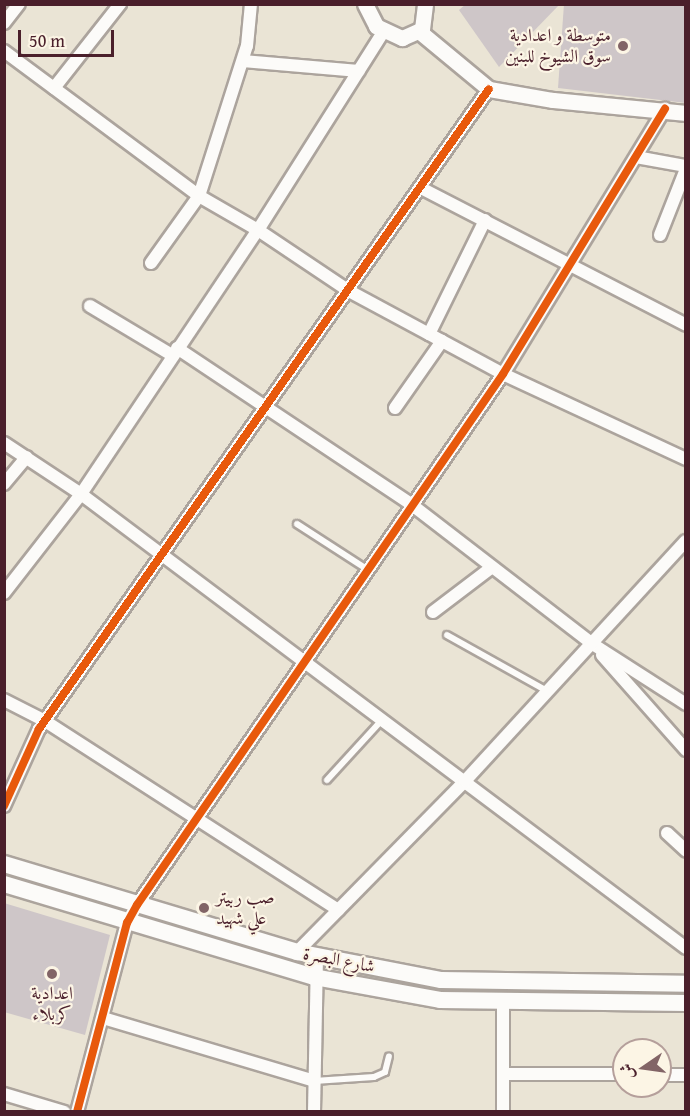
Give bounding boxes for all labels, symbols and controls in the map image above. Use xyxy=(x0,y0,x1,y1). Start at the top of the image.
scale bar xyxy=(21,18,117,56)
place label: متوسطة و اعدادية سوق الشيوخ للبنين xyxy=(505,25,611,68)
text: 50 m xyxy=(29,27,65,54)
marker: متوسطة و اعدادية سوق الشيوخ للبنين xyxy=(616,39,630,53)
place label: صب ربيتر علي شهيد xyxy=(216,887,274,930)
marker: صب ربيتر علي شهيد xyxy=(197,901,211,915)
street label: شارع البصرة xyxy=(301,942,377,978)
marker: اعدادية كربلاء xyxy=(45,967,59,981)
place label: اعدادية كربلاء xyxy=(31,983,73,1026)
north arrow xyxy=(612,1038,672,1098)
text: ش xyxy=(613,1061,640,1082)

